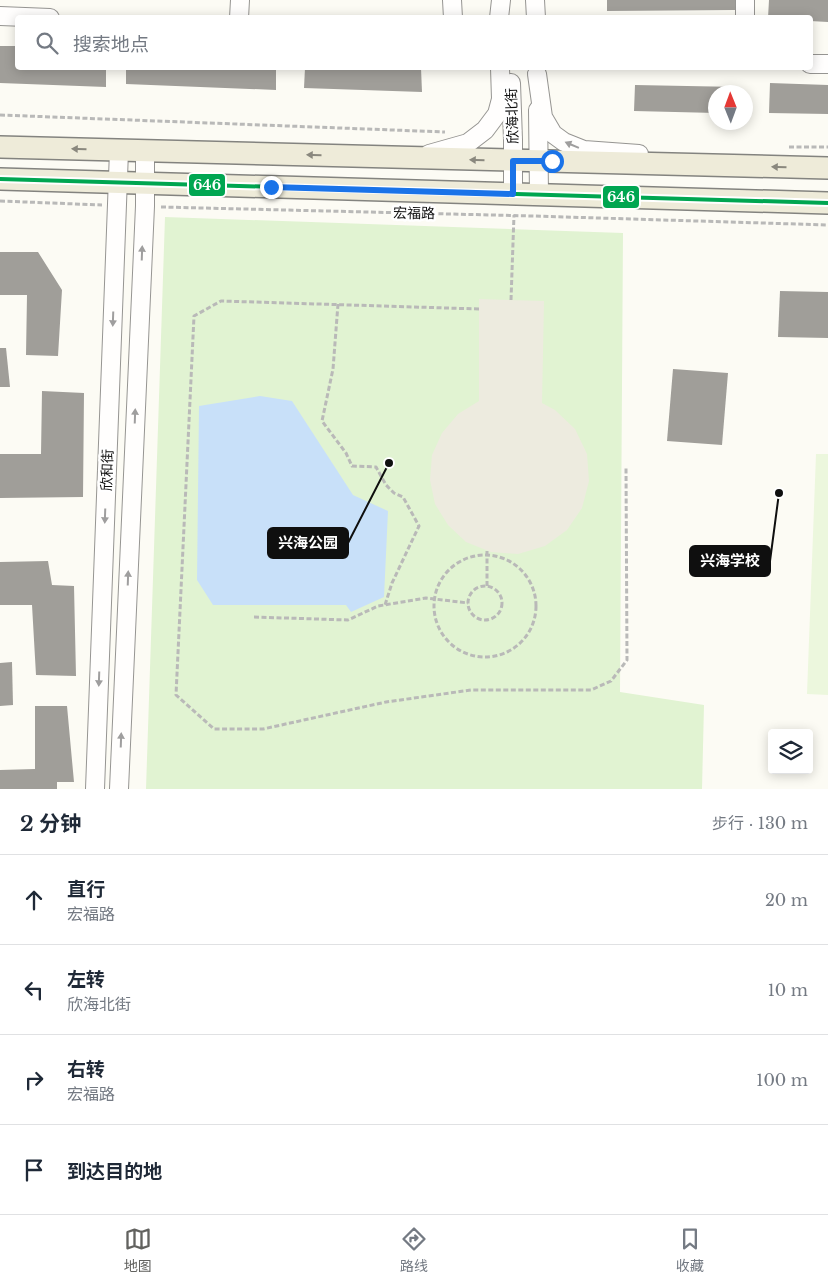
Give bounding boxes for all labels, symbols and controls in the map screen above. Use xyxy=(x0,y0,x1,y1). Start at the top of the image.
search box xyxy=(15,15,813,70)
icon: search xyxy=(33,29,61,57)
text: 搜索地点 xyxy=(73,33,149,56)
north arrow xyxy=(708,85,753,130)
street label: 欣海北街 xyxy=(502,88,522,144)
one-way arrow xyxy=(565,140,579,148)
one-way arrow xyxy=(71,145,87,153)
route start xyxy=(541,150,564,173)
one-way arrow xyxy=(306,151,322,159)
one-way arrow xyxy=(469,155,485,163)
one-way arrow xyxy=(771,163,787,171)
line badge: 646 xyxy=(188,173,226,197)
text: 646 xyxy=(193,176,221,194)
route end xyxy=(260,176,283,199)
line badge: 646 xyxy=(602,185,640,209)
text: 646 xyxy=(607,188,635,206)
street label: 宏福路 xyxy=(393,204,435,222)
one-way arrow xyxy=(139,245,147,261)
one-way arrow xyxy=(109,311,117,327)
one-way arrow xyxy=(132,407,140,423)
street label: 欣和街 xyxy=(97,449,117,491)
one-way arrow xyxy=(101,509,109,525)
callout: 兴海公园 xyxy=(268,528,348,558)
text: 兴海公园 xyxy=(278,533,338,552)
callout: 兴海学校 xyxy=(690,546,770,576)
text: 兴海学校 xyxy=(700,551,760,570)
one-way arrow xyxy=(125,570,133,586)
one-way arrow xyxy=(95,671,103,687)
map controls xyxy=(768,729,813,774)
button: layers xyxy=(768,729,813,774)
one-way arrow xyxy=(118,732,126,748)
text: 2 分钟 xyxy=(20,811,81,837)
text: 步行 · 130 m xyxy=(712,813,808,833)
text: 直行 xyxy=(67,878,105,901)
icon: ahead xyxy=(20,886,48,914)
text: 20 m xyxy=(765,890,808,910)
text: 宏福路 xyxy=(67,904,115,924)
text: 左转 xyxy=(67,968,105,991)
icon: left xyxy=(20,976,48,1004)
text: 10 m xyxy=(768,980,808,1000)
text: 欣海北街 xyxy=(67,994,131,1014)
text: 右转 xyxy=(67,1058,105,1081)
icon: right xyxy=(20,1066,48,1094)
text: 100 m xyxy=(756,1070,808,1090)
text: 宏福路 xyxy=(67,1084,115,1104)
icon: arrive xyxy=(20,1156,48,1184)
text: 到达目的地 xyxy=(67,1160,162,1183)
tab: 地图 xyxy=(124,1225,152,1275)
tab: 路线 xyxy=(400,1225,428,1275)
tab: 收藏 xyxy=(676,1225,704,1275)

